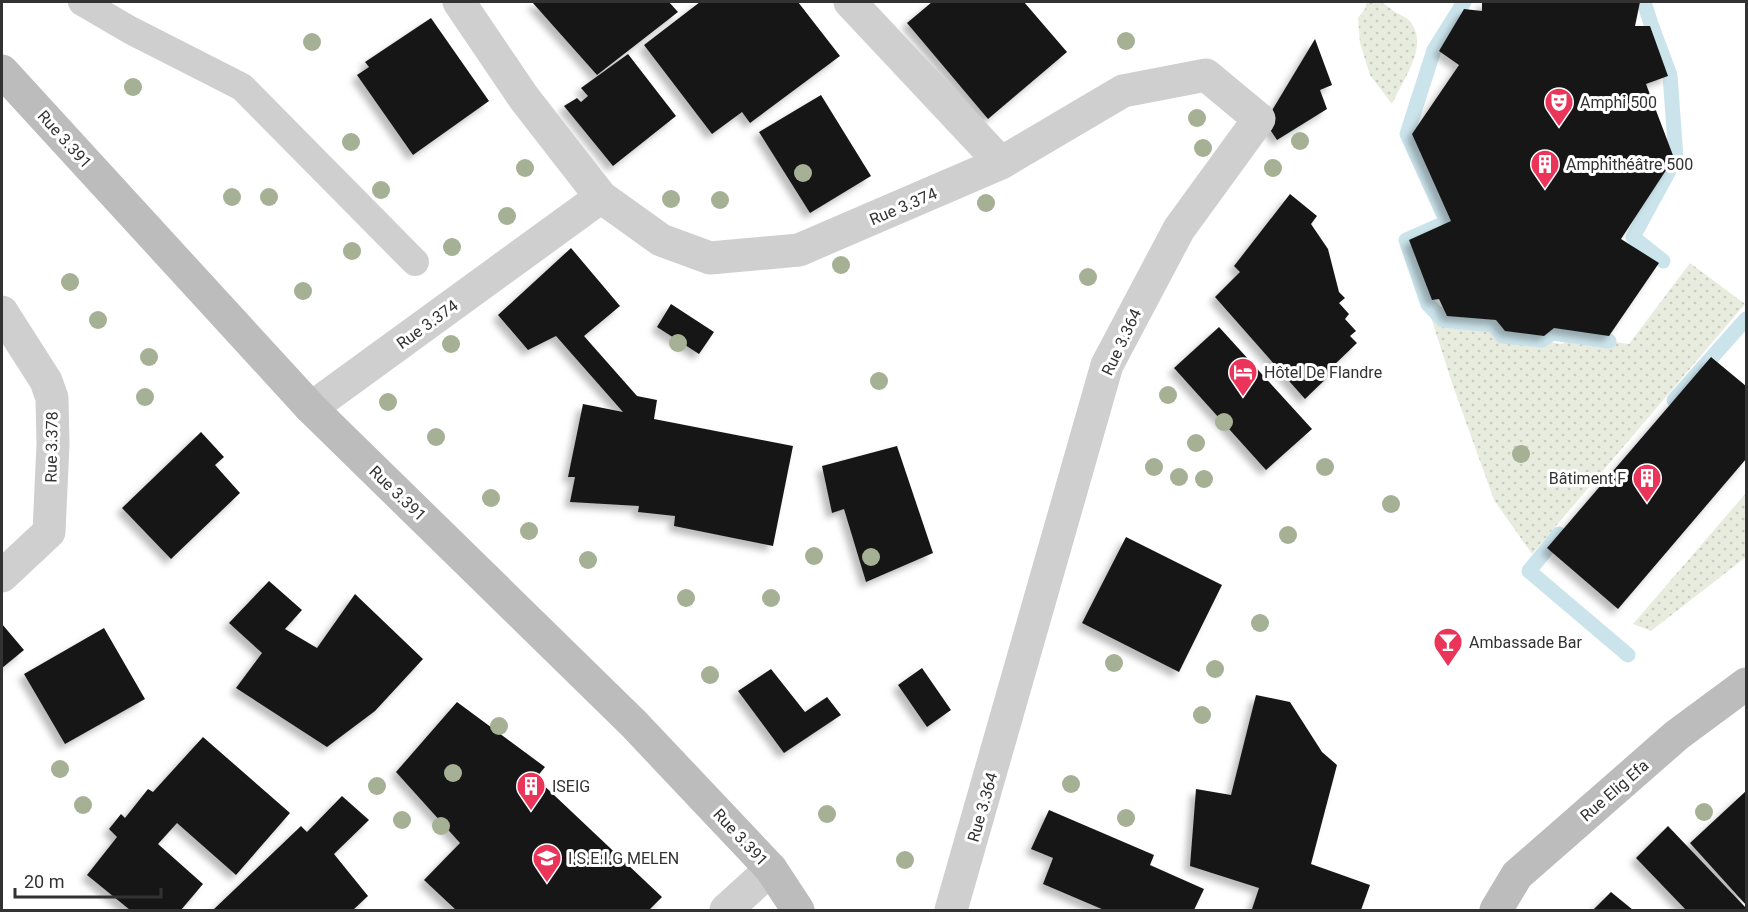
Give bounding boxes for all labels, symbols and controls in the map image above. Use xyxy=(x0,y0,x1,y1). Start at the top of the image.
theatre icon: Amphi 500 xyxy=(1543,86,1575,128)
place label: Amphi 500 xyxy=(1580,93,1657,112)
street label: Rue 3.391 xyxy=(34,106,96,172)
building icon: Amphithéâtre 500 xyxy=(1529,148,1561,190)
place label: Amphithéâtre 500 xyxy=(1566,155,1693,174)
street label: Rue 3.374 xyxy=(867,184,940,229)
street label: Rue 3.374 xyxy=(393,296,462,353)
street label: Rue 3.364 xyxy=(1098,306,1145,379)
hotel icon: Hôtel De Flandre xyxy=(1227,356,1259,398)
place label: Hôtel De Flandre xyxy=(1264,363,1382,382)
street label: Rue 3.378 xyxy=(41,411,62,483)
street label: Rue 3.391 xyxy=(365,462,430,525)
building icon: Bâtiment F xyxy=(1631,462,1663,504)
place label: Bâtiment F xyxy=(1549,469,1626,488)
bar icon: Ambassade Bar xyxy=(1432,626,1464,668)
place label: Ambassade Bar xyxy=(1469,633,1583,652)
street label: Rue Elig Efa xyxy=(1576,756,1652,825)
building icon: ISEIG xyxy=(515,770,547,812)
street label: Rue 3.364 xyxy=(964,770,1001,844)
place label: ISEIG xyxy=(552,777,590,796)
street label: Rue 3.391 xyxy=(709,805,772,870)
school or university icon: I.S.E.I.G MELEN xyxy=(531,842,563,884)
place label: I.S.E.I.G MELEN xyxy=(568,849,679,868)
scale bar xyxy=(15,861,160,899)
text: 20 m xyxy=(24,871,64,892)

